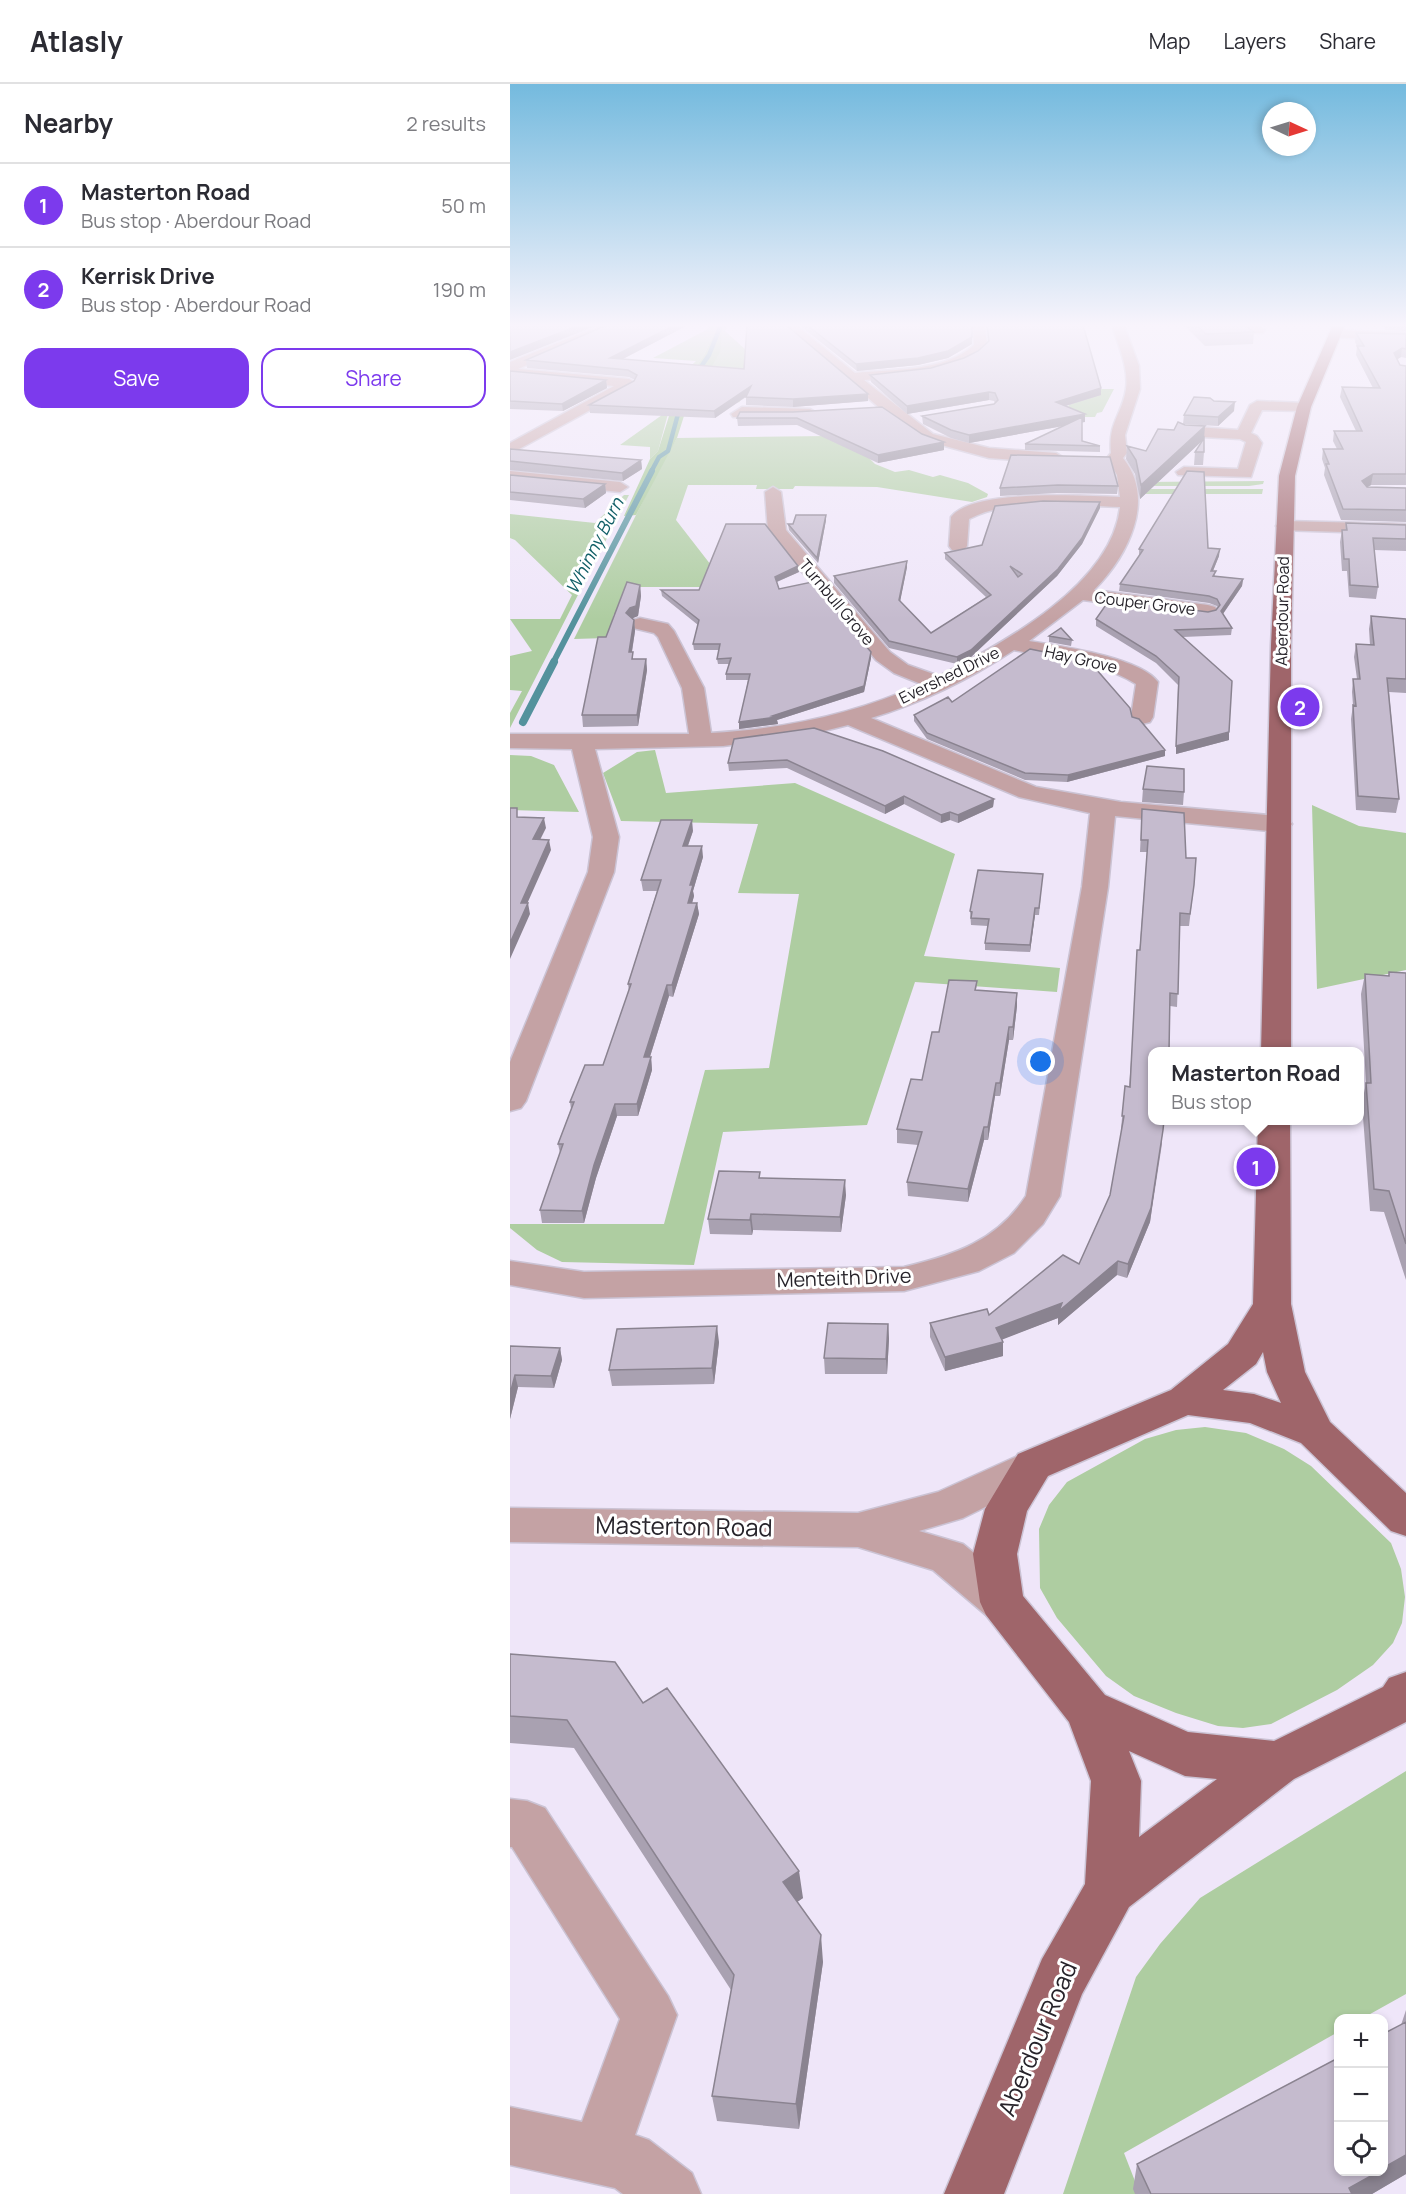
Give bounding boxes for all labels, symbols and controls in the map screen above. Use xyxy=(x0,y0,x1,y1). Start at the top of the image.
text: Atlasly xyxy=(30,22,123,60)
text: Map xyxy=(1149,27,1190,55)
text: Layers xyxy=(1223,27,1286,55)
text: Share xyxy=(1319,27,1376,55)
north arrow xyxy=(1262,102,1316,156)
text: Nearby xyxy=(24,105,113,141)
text: 2 results xyxy=(406,110,486,137)
text: Masterton Road xyxy=(81,177,250,207)
text: 1 xyxy=(39,192,48,219)
text: 50 m xyxy=(441,192,486,219)
text: Bus stop · Aberdour Road xyxy=(81,207,311,234)
text: Kerrisk Drive xyxy=(81,261,215,291)
text: 2 xyxy=(38,276,49,303)
text: 190 m xyxy=(433,276,486,303)
text: Bus stop · Aberdour Road xyxy=(81,291,311,318)
button: Save xyxy=(24,348,249,408)
button: Share xyxy=(261,348,486,408)
water label: Whinny Burn xyxy=(560,492,629,598)
street label: Turnbull Grove xyxy=(794,554,880,650)
street label: Aberdour Road xyxy=(1270,556,1294,666)
street label: Couper Grove xyxy=(1093,586,1197,620)
street label: Hay Grove xyxy=(1042,640,1120,678)
street label: Evershed Drive xyxy=(895,641,1003,709)
pin: 2 xyxy=(1280,684,1320,730)
your location xyxy=(1026,1047,1055,1076)
popup xyxy=(1148,1047,1364,1125)
text: Masterton Road xyxy=(1171,1058,1341,1088)
text: Bus stop xyxy=(1171,1088,1252,1115)
pin: 1 xyxy=(1236,1144,1276,1190)
street label: Menteith Drive xyxy=(776,1262,912,1293)
street label: Masterton Road xyxy=(595,1507,773,1544)
street label: Aberdour Road xyxy=(989,1956,1084,2121)
map controls xyxy=(1334,2014,1388,2176)
button: + xyxy=(1334,2014,1388,2068)
button: − xyxy=(1334,2068,1388,2122)
button: locate xyxy=(1334,2122,1388,2176)

